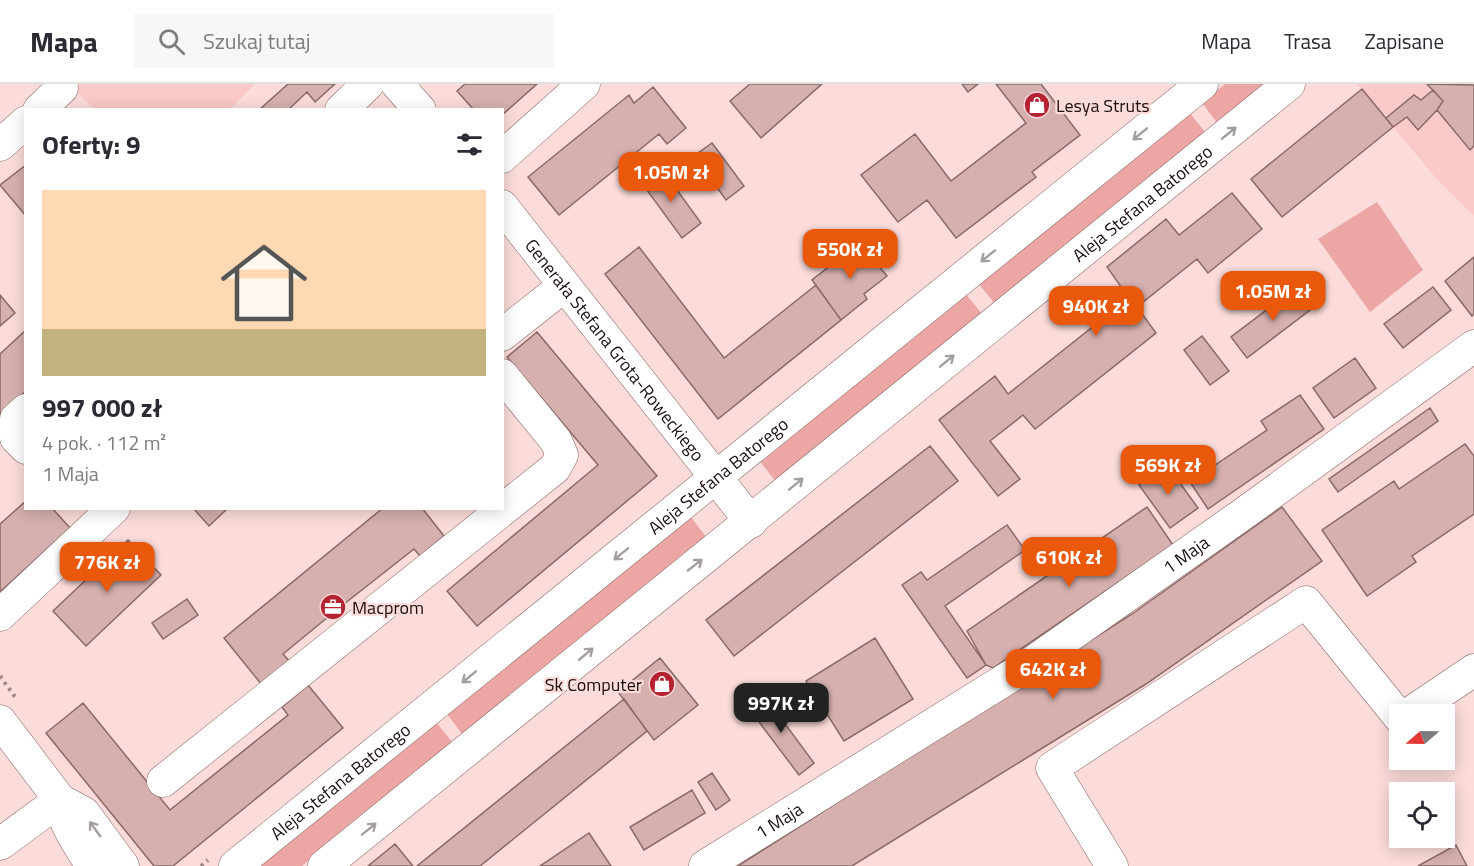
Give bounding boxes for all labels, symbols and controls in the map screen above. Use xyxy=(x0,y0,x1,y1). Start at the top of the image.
search box xyxy=(134,14,554,68)
text: Mapa xyxy=(30,20,98,63)
text: Szukaj tutaj xyxy=(203,24,311,58)
icon: search xyxy=(155,25,188,58)
text: Mapa xyxy=(1201,25,1251,57)
text: Trasa xyxy=(1284,25,1331,57)
text: Zapisane xyxy=(1364,25,1444,57)
shop icon: Lesya Struts xyxy=(1022,90,1052,120)
place label: Lesya Struts xyxy=(1056,92,1150,119)
text: Oferty: 9 xyxy=(42,125,140,164)
one-way arrow xyxy=(1221,126,1236,140)
one-way arrow xyxy=(1132,127,1148,140)
icon: filters xyxy=(453,128,486,161)
street label: Aleja Stefana Batorego xyxy=(1066,138,1218,268)
pin: 1.05M zł xyxy=(609,152,733,203)
text: 1.05M zł xyxy=(633,156,709,187)
icon: home xyxy=(210,229,318,337)
pin: 550K zł xyxy=(795,229,905,280)
street label: Generała Stefana Grota-Roweckiego xyxy=(519,233,712,467)
text: 550K zł xyxy=(817,233,883,264)
one-way arrow xyxy=(980,250,996,263)
pin: 1.05M zł xyxy=(1211,271,1335,322)
text: 1.05M zł xyxy=(1235,275,1311,306)
pin: 940K zł xyxy=(1041,286,1151,337)
text: 940K zł xyxy=(1063,290,1129,321)
one-way arrow xyxy=(939,355,955,368)
text: 997 000 zł xyxy=(42,388,163,427)
street label: Aleja Stefana Batorego xyxy=(642,410,794,541)
text: 4 pok. · 112 m² xyxy=(42,427,166,458)
pin: 569K zł xyxy=(1113,445,1223,496)
text: 569K zł xyxy=(1135,449,1201,480)
text: 1 Maja xyxy=(42,458,99,489)
one-way arrow xyxy=(788,478,804,491)
street label: 1 Maja xyxy=(1157,529,1214,580)
pin: 610K zł xyxy=(1014,537,1124,588)
text: 610K zł xyxy=(1036,541,1102,572)
pin: 776K zł xyxy=(52,542,162,593)
text: 776K zł xyxy=(74,546,140,577)
one-way arrow xyxy=(614,547,629,561)
one-way arrow xyxy=(687,559,703,572)
office icon: Macprom xyxy=(318,592,348,622)
place label: Macprom xyxy=(352,594,424,621)
one-way arrow xyxy=(578,647,594,660)
pin: 642K zł xyxy=(998,649,1108,700)
text: 642K zł xyxy=(1020,653,1086,684)
shop icon: Sk Computer xyxy=(647,669,677,699)
one-way arrow xyxy=(461,670,477,683)
place label: Sk Computer xyxy=(545,671,642,698)
pin: 997K zł xyxy=(726,683,836,734)
text: 997K zł xyxy=(748,687,814,718)
north arrow xyxy=(1389,704,1455,770)
map controls xyxy=(1389,704,1455,848)
street label: Aleja Stefana Batorego xyxy=(264,716,416,846)
button: locate xyxy=(1389,782,1455,848)
street label: 1 Maja xyxy=(750,795,808,845)
one-way arrow xyxy=(89,821,102,837)
one-way arrow xyxy=(361,823,377,836)

